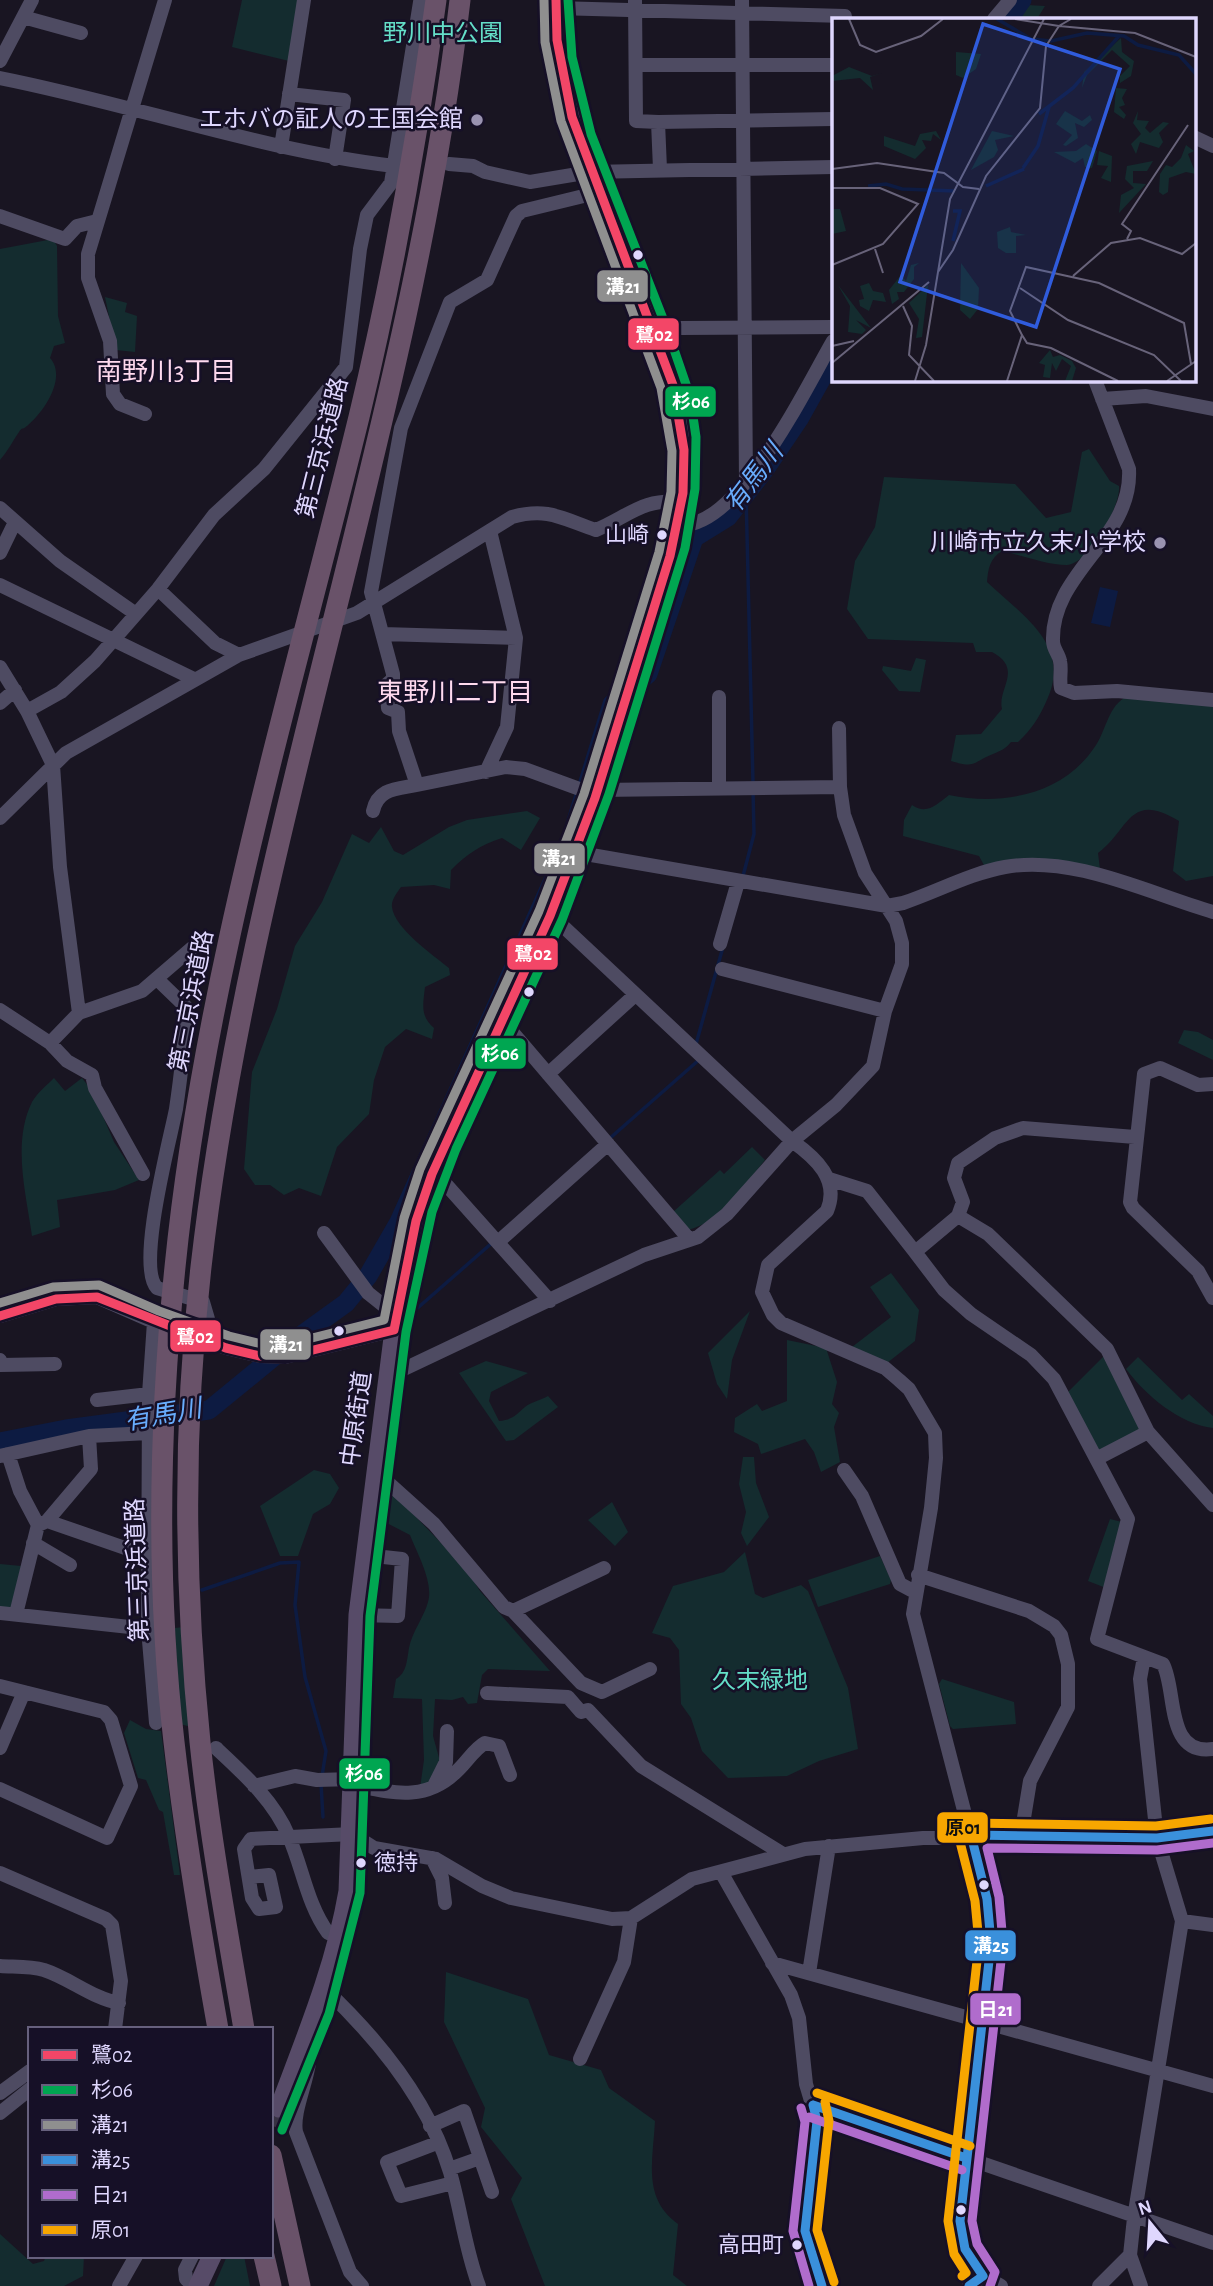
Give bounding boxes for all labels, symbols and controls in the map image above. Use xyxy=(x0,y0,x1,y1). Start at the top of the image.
inset map xyxy=(832,18,1196,382)
park label: 野川中公園 xyxy=(383,20,503,46)
place label: エホバの証人の王国会館 xyxy=(199,106,463,132)
marker: エホバの証人の王国会館 xyxy=(469,112,485,128)
unlabelled marker xyxy=(631,248,645,262)
line badge: 溝21 xyxy=(596,269,649,303)
text: 溝21 xyxy=(606,277,640,297)
line badge: 鷺02 xyxy=(627,317,680,351)
text: 鷺02 xyxy=(635,325,673,345)
district label: 南野川3丁目 xyxy=(96,358,236,385)
street label: 第三京浜道路 xyxy=(292,375,352,521)
line badge: 杉06 xyxy=(664,385,717,418)
text: 杉06 xyxy=(672,392,710,412)
water label: 有馬川 xyxy=(719,436,790,517)
place label: 山崎 xyxy=(605,523,649,546)
marker: 山崎 xyxy=(655,528,669,542)
place label: 川崎市立久末小学校 xyxy=(930,529,1146,555)
marker: 川崎市立久末小学校 xyxy=(1152,535,1168,551)
district label: 東野川二丁目 xyxy=(377,679,533,706)
line badge: 溝21 xyxy=(533,842,586,875)
text: 溝21 xyxy=(542,849,576,869)
street label: 第三京浜道路 xyxy=(165,928,218,1074)
line badge: 鷺02 xyxy=(506,937,559,971)
text: 鷺02 xyxy=(514,944,552,964)
unlabelled marker xyxy=(522,985,536,999)
line badge: 杉06 xyxy=(474,1037,527,1070)
text: 杉06 xyxy=(481,1044,519,1064)
line badge: 鷺02 xyxy=(169,1319,222,1353)
unlabelled marker xyxy=(332,1324,346,1338)
text: 鷺02 xyxy=(176,1327,214,1347)
line badge: 溝21 xyxy=(259,1328,312,1361)
text: 溝21 xyxy=(269,1335,303,1355)
street label: 中原街道 xyxy=(336,1370,376,1468)
water label: 有馬川 xyxy=(122,1394,207,1435)
street label: 第三京浜道路 xyxy=(121,1498,153,1642)
park label: 久末緑地 xyxy=(712,1667,808,1693)
line badge: 杉06 xyxy=(338,1757,391,1790)
text: 杉06 xyxy=(345,1764,383,1784)
line badge: 原01 xyxy=(936,1811,989,1844)
text: 原01 xyxy=(945,1819,981,1838)
place label: 徳持 xyxy=(374,1851,418,1874)
marker: 徳持 xyxy=(354,1856,368,1870)
unlabelled marker xyxy=(977,1878,991,1892)
line badge: 溝25 xyxy=(964,1929,1017,1962)
text: 溝25 xyxy=(973,1936,1009,1956)
line badge: 日21 xyxy=(969,1992,1022,2026)
text: 日21 xyxy=(979,2001,1013,2020)
legend xyxy=(28,2027,273,2258)
text: 鷺02 xyxy=(91,2044,133,2066)
text: 杉06 xyxy=(91,2079,133,2101)
text: 溝21 xyxy=(91,2114,129,2136)
text: 溝25 xyxy=(91,2149,130,2171)
text: 日21 xyxy=(91,2185,129,2206)
north arrow xyxy=(1115,2188,1185,2258)
text: N xyxy=(1136,2197,1154,2219)
unlabelled marker xyxy=(954,2203,968,2217)
text: 原01 xyxy=(91,2220,130,2241)
place label: 高田町 xyxy=(718,2233,784,2256)
marker: 高田町 xyxy=(790,2238,804,2252)

